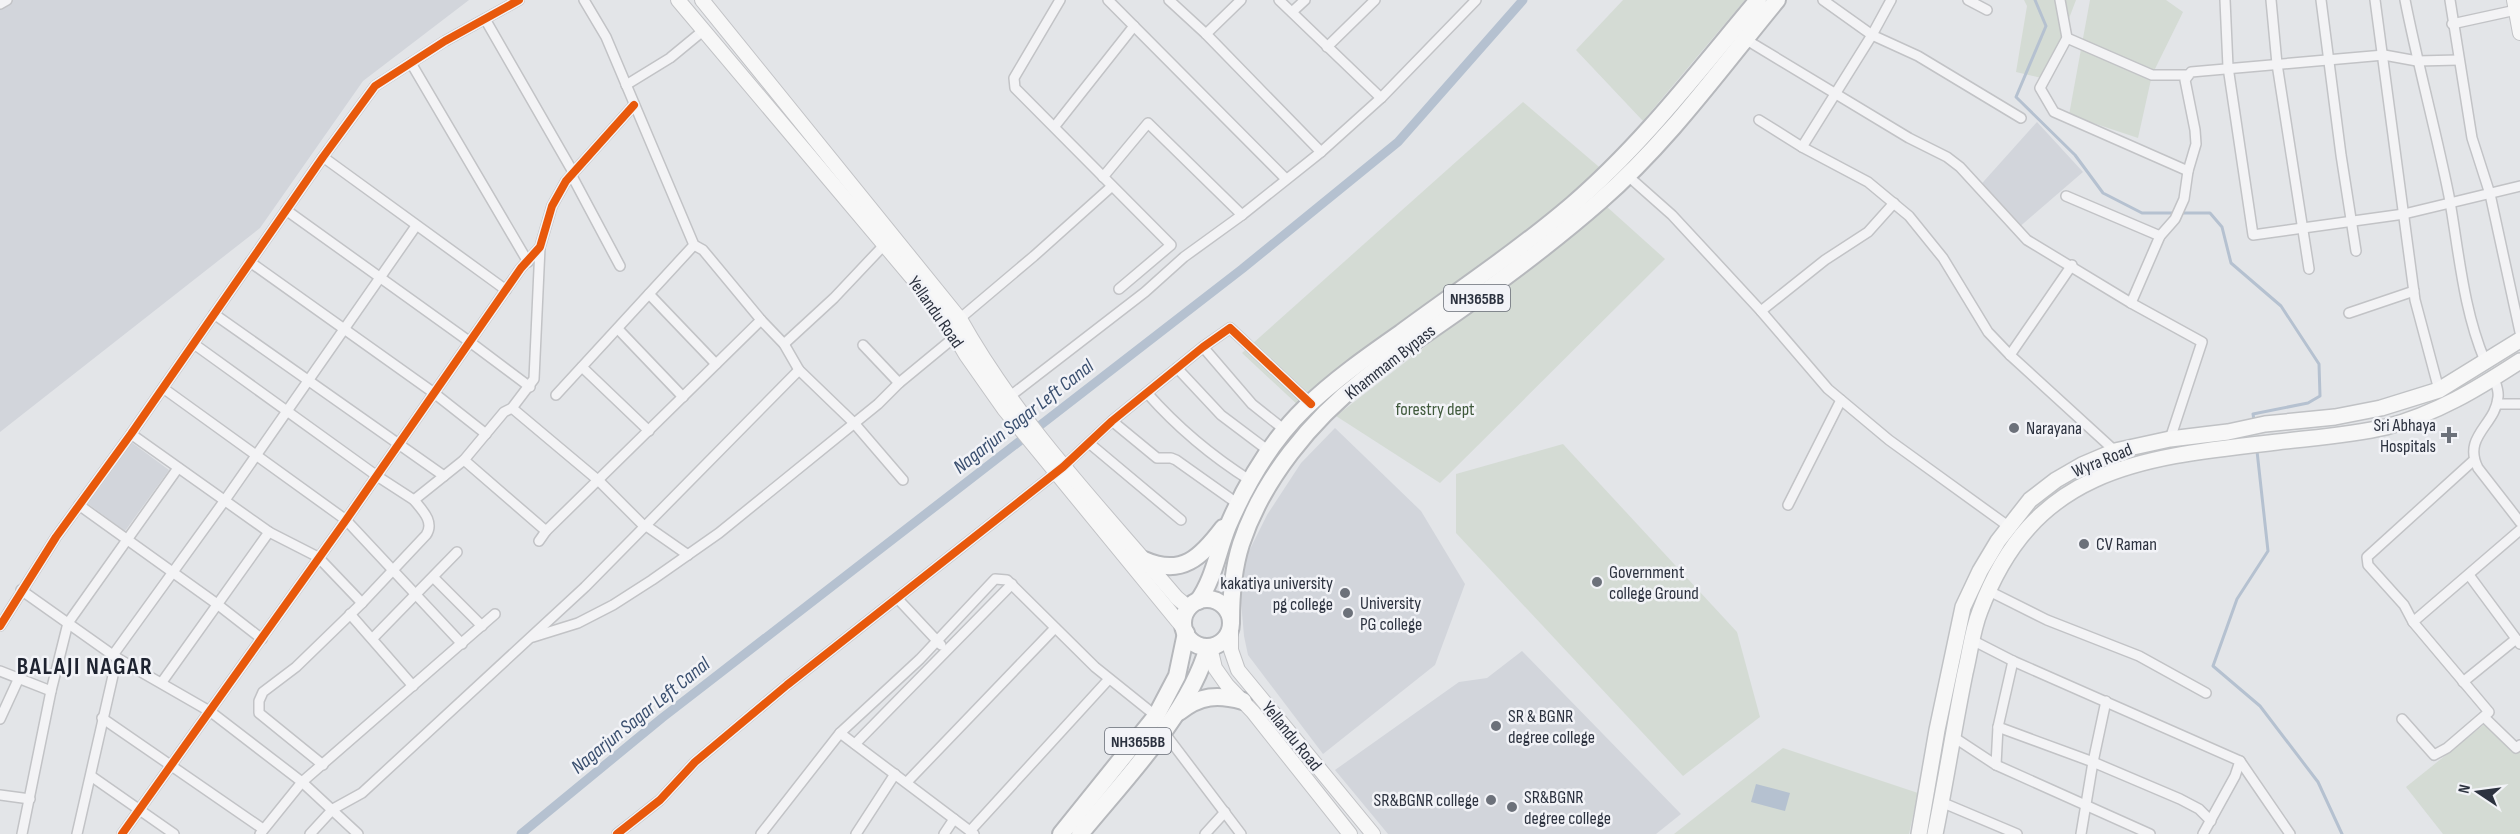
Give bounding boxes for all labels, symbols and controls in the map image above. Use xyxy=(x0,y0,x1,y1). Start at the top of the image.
street label: Yellandu Road xyxy=(903,272,968,352)
road number: NH365BB xyxy=(1444,285,1510,311)
street label: Khammam Bypass xyxy=(1341,321,1440,404)
water label: Nagarjun Sagar Left Canal xyxy=(949,354,1100,479)
park label: forestry dept xyxy=(1395,399,1475,420)
place label: Sri Abhaya Hospitals xyxy=(2373,415,2436,457)
place label: Narayana xyxy=(2026,418,2082,439)
marker: Narayana xyxy=(2007,421,2021,435)
marker: Sri Abhaya Hospitals xyxy=(2440,426,2458,444)
street label: Wyra Road xyxy=(2069,439,2135,482)
place label: CV Raman xyxy=(2096,534,2157,555)
marker: CV Raman xyxy=(2077,537,2091,551)
place label: Government college Ground xyxy=(1609,562,1699,604)
place label: kakatiya university pg college xyxy=(1220,573,1333,615)
marker: Government college Ground xyxy=(1590,575,1604,589)
marker: kakatiya university pg college xyxy=(1338,586,1352,600)
place label: University PG college xyxy=(1360,593,1422,635)
marker: University PG college xyxy=(1341,606,1355,620)
district label: BALAJI NAGAR xyxy=(17,652,153,681)
water label: Nagarjun Sagar Left Canal xyxy=(566,652,716,779)
street label: Yellandu Road xyxy=(1257,697,1326,775)
place label: SR & BGNR degree college xyxy=(1508,706,1595,748)
marker: SR & BGNR degree college xyxy=(1489,719,1503,733)
road number: NH365BB xyxy=(1105,728,1171,754)
north arrow xyxy=(2448,762,2508,822)
text: N xyxy=(2455,783,2475,795)
place label: SR&BGNR degree college xyxy=(1524,787,1611,829)
place label: SR&BGNR college xyxy=(1374,790,1479,811)
marker: SR&BGNR college xyxy=(1484,793,1498,807)
marker: SR&BGNR degree college xyxy=(1505,800,1519,814)

